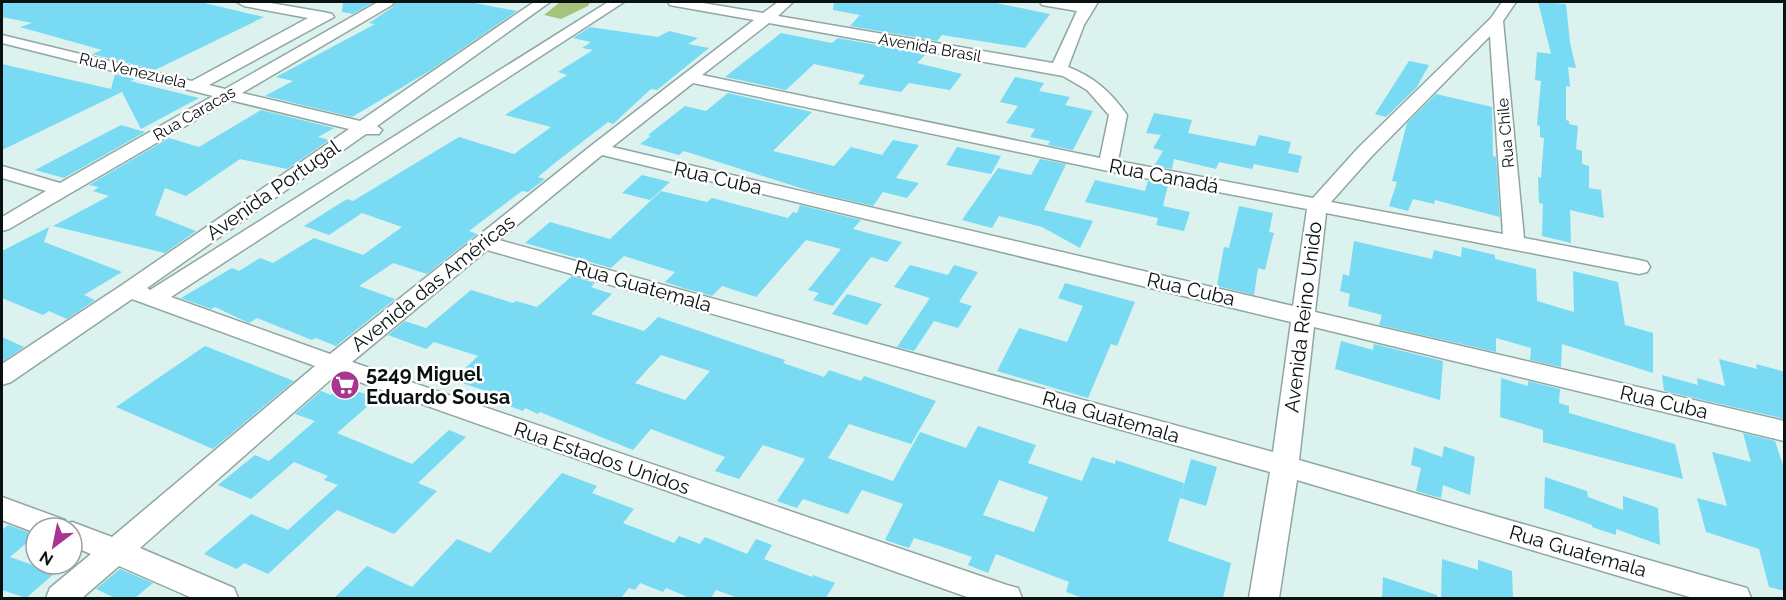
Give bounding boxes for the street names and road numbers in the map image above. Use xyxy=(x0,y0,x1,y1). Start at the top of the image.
street label: Avenida Brasil xyxy=(877,29,983,66)
street label: Rua Venezuela xyxy=(77,49,188,92)
street label: Rua Caracas xyxy=(150,82,239,145)
street label: Rua Chile xyxy=(1493,97,1518,169)
street label: Avenida Portugal xyxy=(201,135,345,245)
street label: Rua Canadá xyxy=(1107,154,1221,198)
street label: Rua Cuba xyxy=(672,156,764,200)
street label: Avenida das Américas xyxy=(346,210,520,356)
street label: Avenida Reino Unido xyxy=(1279,220,1327,414)
street label: Rua Guatemala xyxy=(572,255,714,317)
street label: Rua Cuba xyxy=(1145,267,1237,311)
street label: Rua Cuba xyxy=(1618,380,1710,424)
street label: Rua Guatemala xyxy=(1040,386,1182,448)
street label: Rua Estados Unidos xyxy=(511,417,693,499)
street label: Rua Guatemala xyxy=(1507,520,1649,582)

